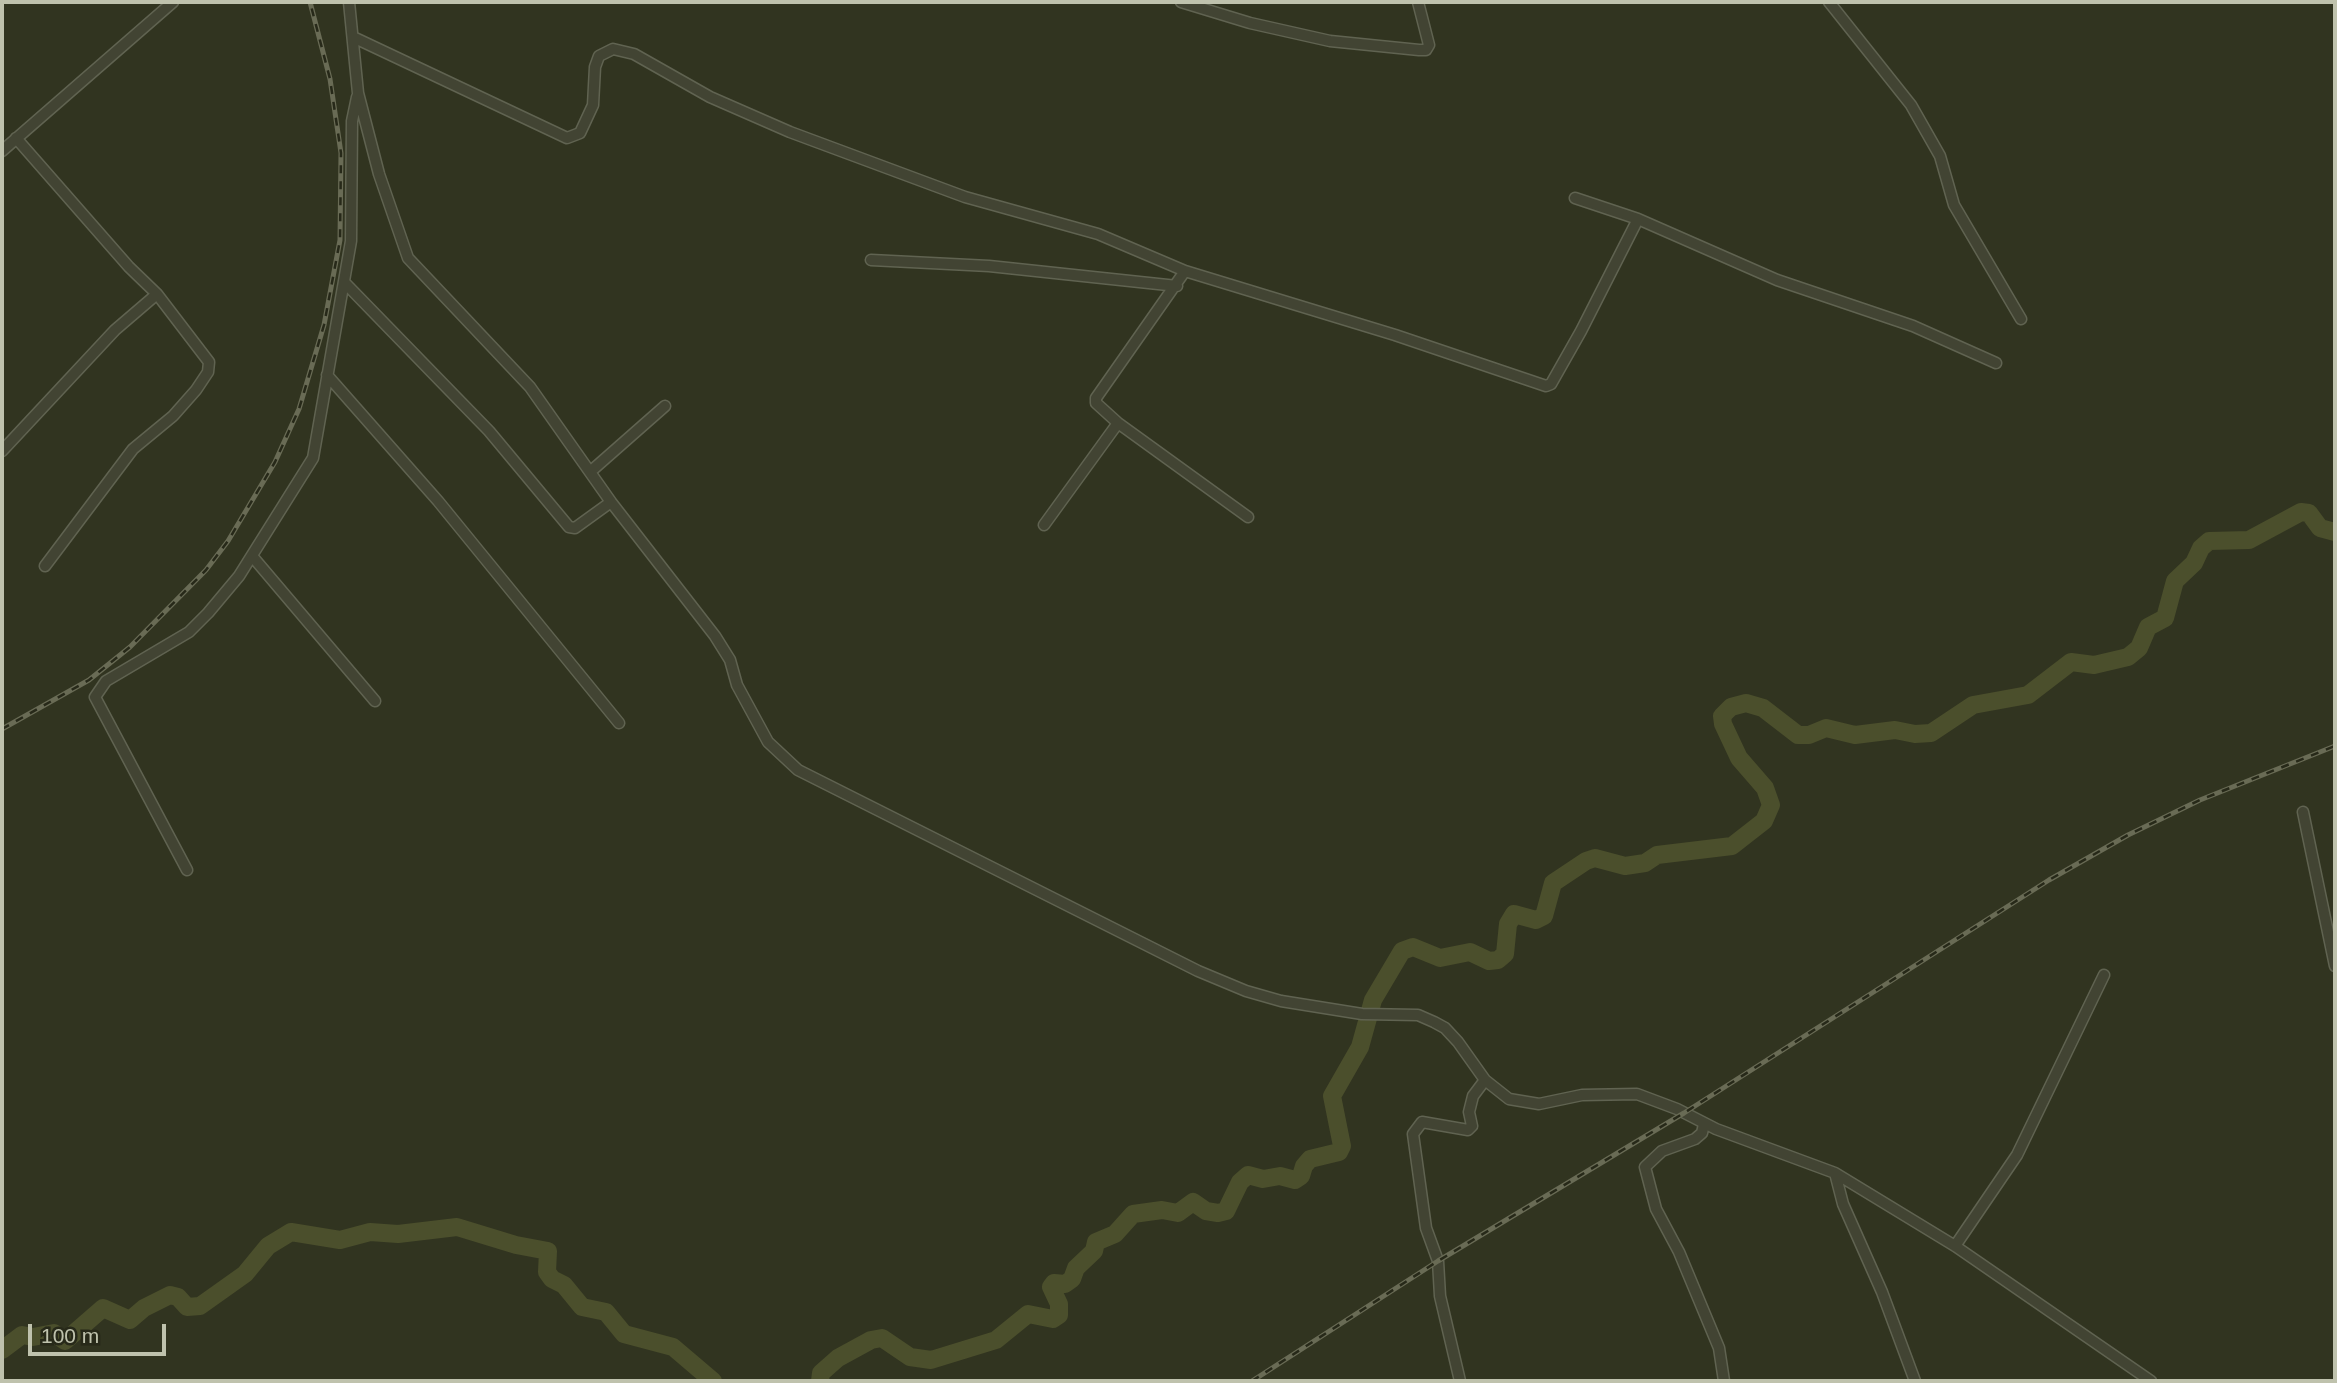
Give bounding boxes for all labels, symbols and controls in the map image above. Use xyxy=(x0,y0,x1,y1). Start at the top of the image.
scale bar xyxy=(32,1310,170,1354)
text: 100 m xyxy=(41,1324,99,1347)

